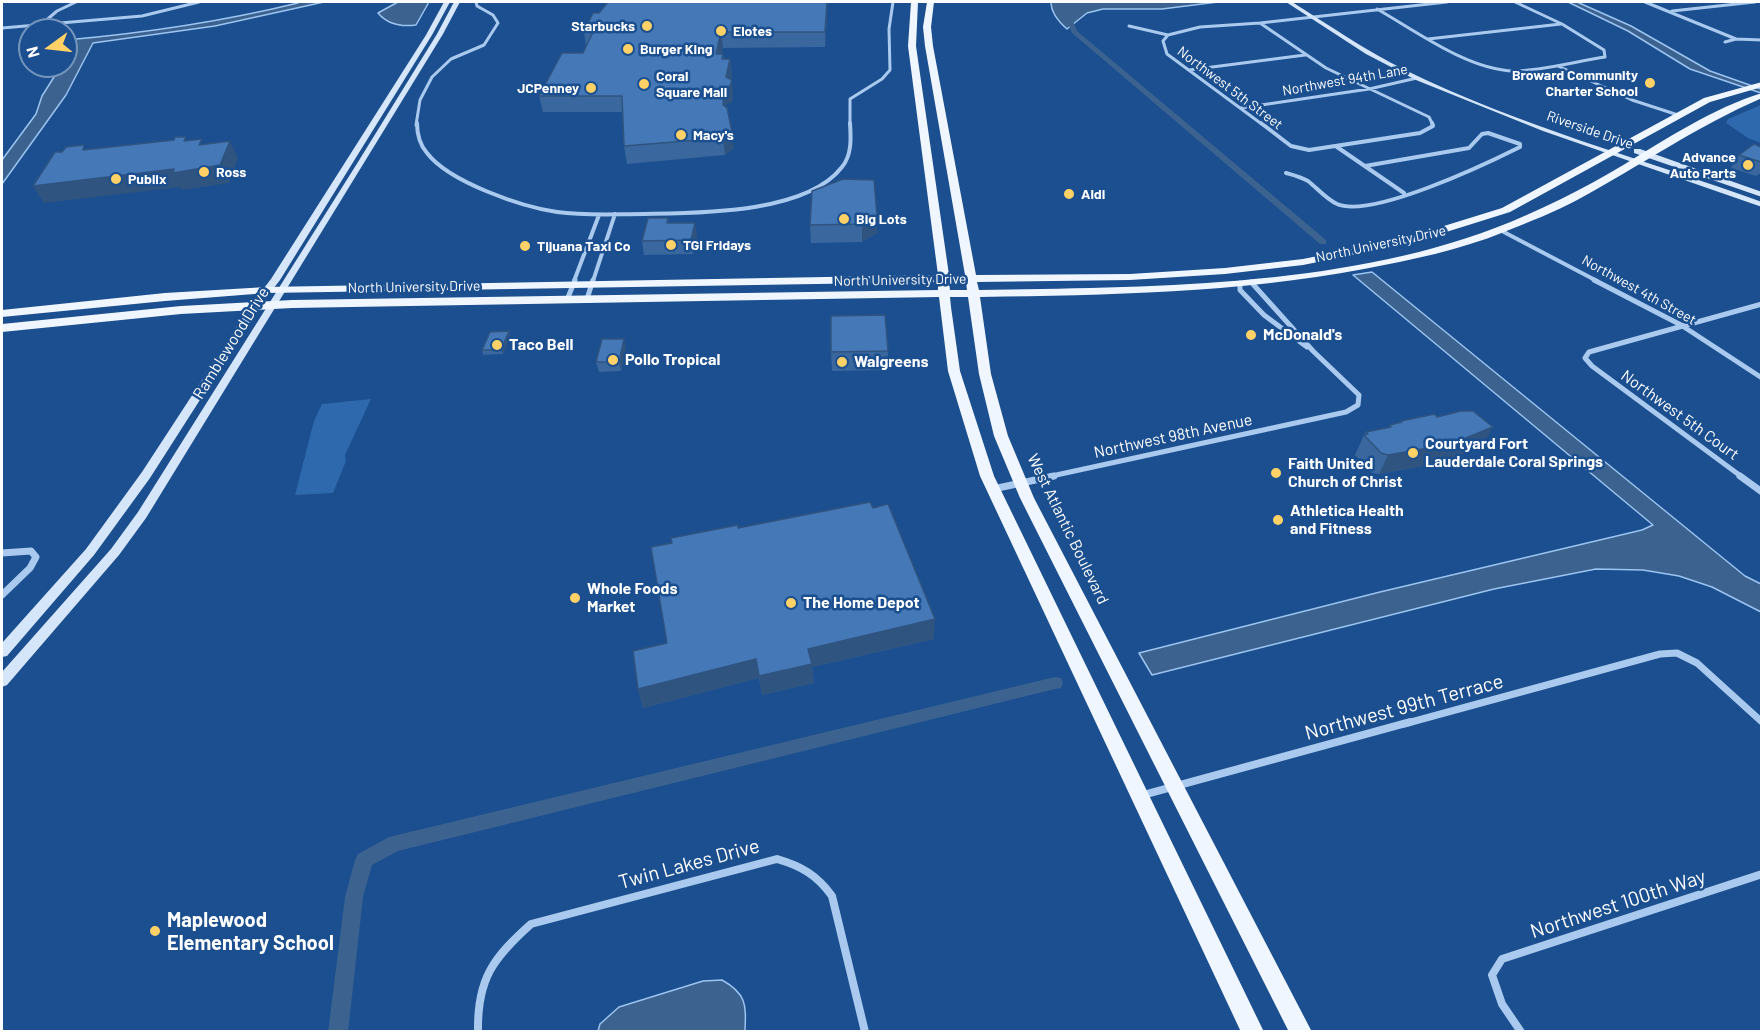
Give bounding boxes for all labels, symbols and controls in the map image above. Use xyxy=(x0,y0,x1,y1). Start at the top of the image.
north arrow xyxy=(18,18,78,78)
place label: Starbucks xyxy=(571,18,635,34)
marker: Starbucks xyxy=(640,19,654,33)
place label: Elotes xyxy=(733,23,772,39)
marker: Elotes xyxy=(714,24,728,38)
place label: Burger King xyxy=(640,41,713,57)
marker: Burger King xyxy=(621,42,635,56)
street label: Northwest 5th Street xyxy=(1174,43,1286,133)
text: N xyxy=(22,45,43,60)
street label: Northwest 94th Lane xyxy=(1281,61,1409,99)
place label: Broward Community Charter School xyxy=(1512,67,1638,100)
place label: Coral Square Mall xyxy=(656,68,727,100)
marker: Broward Community Charter School xyxy=(1643,76,1657,90)
marker: Coral Square Mall xyxy=(637,77,651,91)
place label: JCPenney xyxy=(517,80,579,96)
marker: JCPenney xyxy=(584,81,598,95)
street label: Riverside Drive xyxy=(1544,107,1636,153)
place label: Macy's xyxy=(693,127,734,143)
marker: Macy's xyxy=(674,128,688,142)
place label: Advance Auto Parts xyxy=(1670,149,1736,182)
marker: Advance Auto Parts xyxy=(1741,158,1755,172)
place label: Ross xyxy=(216,164,246,180)
marker: Ross xyxy=(197,165,211,179)
place label: Publix xyxy=(128,171,166,187)
marker: Publix xyxy=(109,172,123,186)
place label: Aldi xyxy=(1081,186,1105,202)
marker: Aldi xyxy=(1062,187,1076,201)
place label: Big Lots xyxy=(856,211,907,227)
marker: Big Lots xyxy=(837,212,851,226)
street label: North University Drive xyxy=(1314,222,1448,266)
place label: TGI Fridays xyxy=(683,237,751,253)
place label: Tijuana Taxi Co xyxy=(537,238,630,254)
marker: TGI Fridays xyxy=(664,238,678,252)
marker: Tijuana Taxi Co xyxy=(518,239,532,253)
street label: Northwest 4th Street xyxy=(1579,252,1699,328)
street label: North University Drive xyxy=(833,270,967,290)
street label: North University Drive xyxy=(347,277,481,297)
street label: Ramblewood Drive xyxy=(189,284,273,402)
place label: McDonald's xyxy=(1263,325,1342,345)
marker: McDonald's xyxy=(1244,328,1258,342)
place label: Taco Bell xyxy=(509,335,573,355)
marker: Taco Bell xyxy=(490,338,504,352)
place label: Pollo Tropical xyxy=(625,350,720,370)
place label: Walgreens xyxy=(854,352,928,372)
marker: Pollo Tropical xyxy=(606,353,620,367)
marker: Walgreens xyxy=(835,355,849,369)
street label: Northwest 5th Court xyxy=(1617,366,1743,464)
street label: Northwest 98th Avenue xyxy=(1092,410,1254,462)
place label: Courtyard Fort Lauderdale Coral Springs xyxy=(1425,434,1603,472)
marker: Courtyard Fort Lauderdale Coral Springs xyxy=(1406,446,1420,460)
street label: West Atlantic Boulevard xyxy=(1023,451,1113,607)
place label: Faith United Church of Christ xyxy=(1288,454,1403,492)
marker: Faith United Church of Christ xyxy=(1269,466,1283,480)
place label: Athletica Health and Fitness xyxy=(1290,501,1404,539)
marker: Athletica Health and Fitness xyxy=(1271,513,1285,527)
place label: Whole Foods Market xyxy=(587,579,677,617)
marker: Whole Foods Market xyxy=(568,591,582,605)
place label: The Home Depot xyxy=(803,593,920,613)
marker: The Home Depot xyxy=(784,596,798,610)
street label: Northwest 99th Terrace xyxy=(1302,669,1506,745)
street label: Twin Lakes Drive xyxy=(616,834,762,894)
street label: Northwest 100th Way xyxy=(1527,864,1709,944)
place label: Maplewood Elementary School xyxy=(167,908,334,955)
marker: Maplewood Elementary School xyxy=(148,924,162,938)

